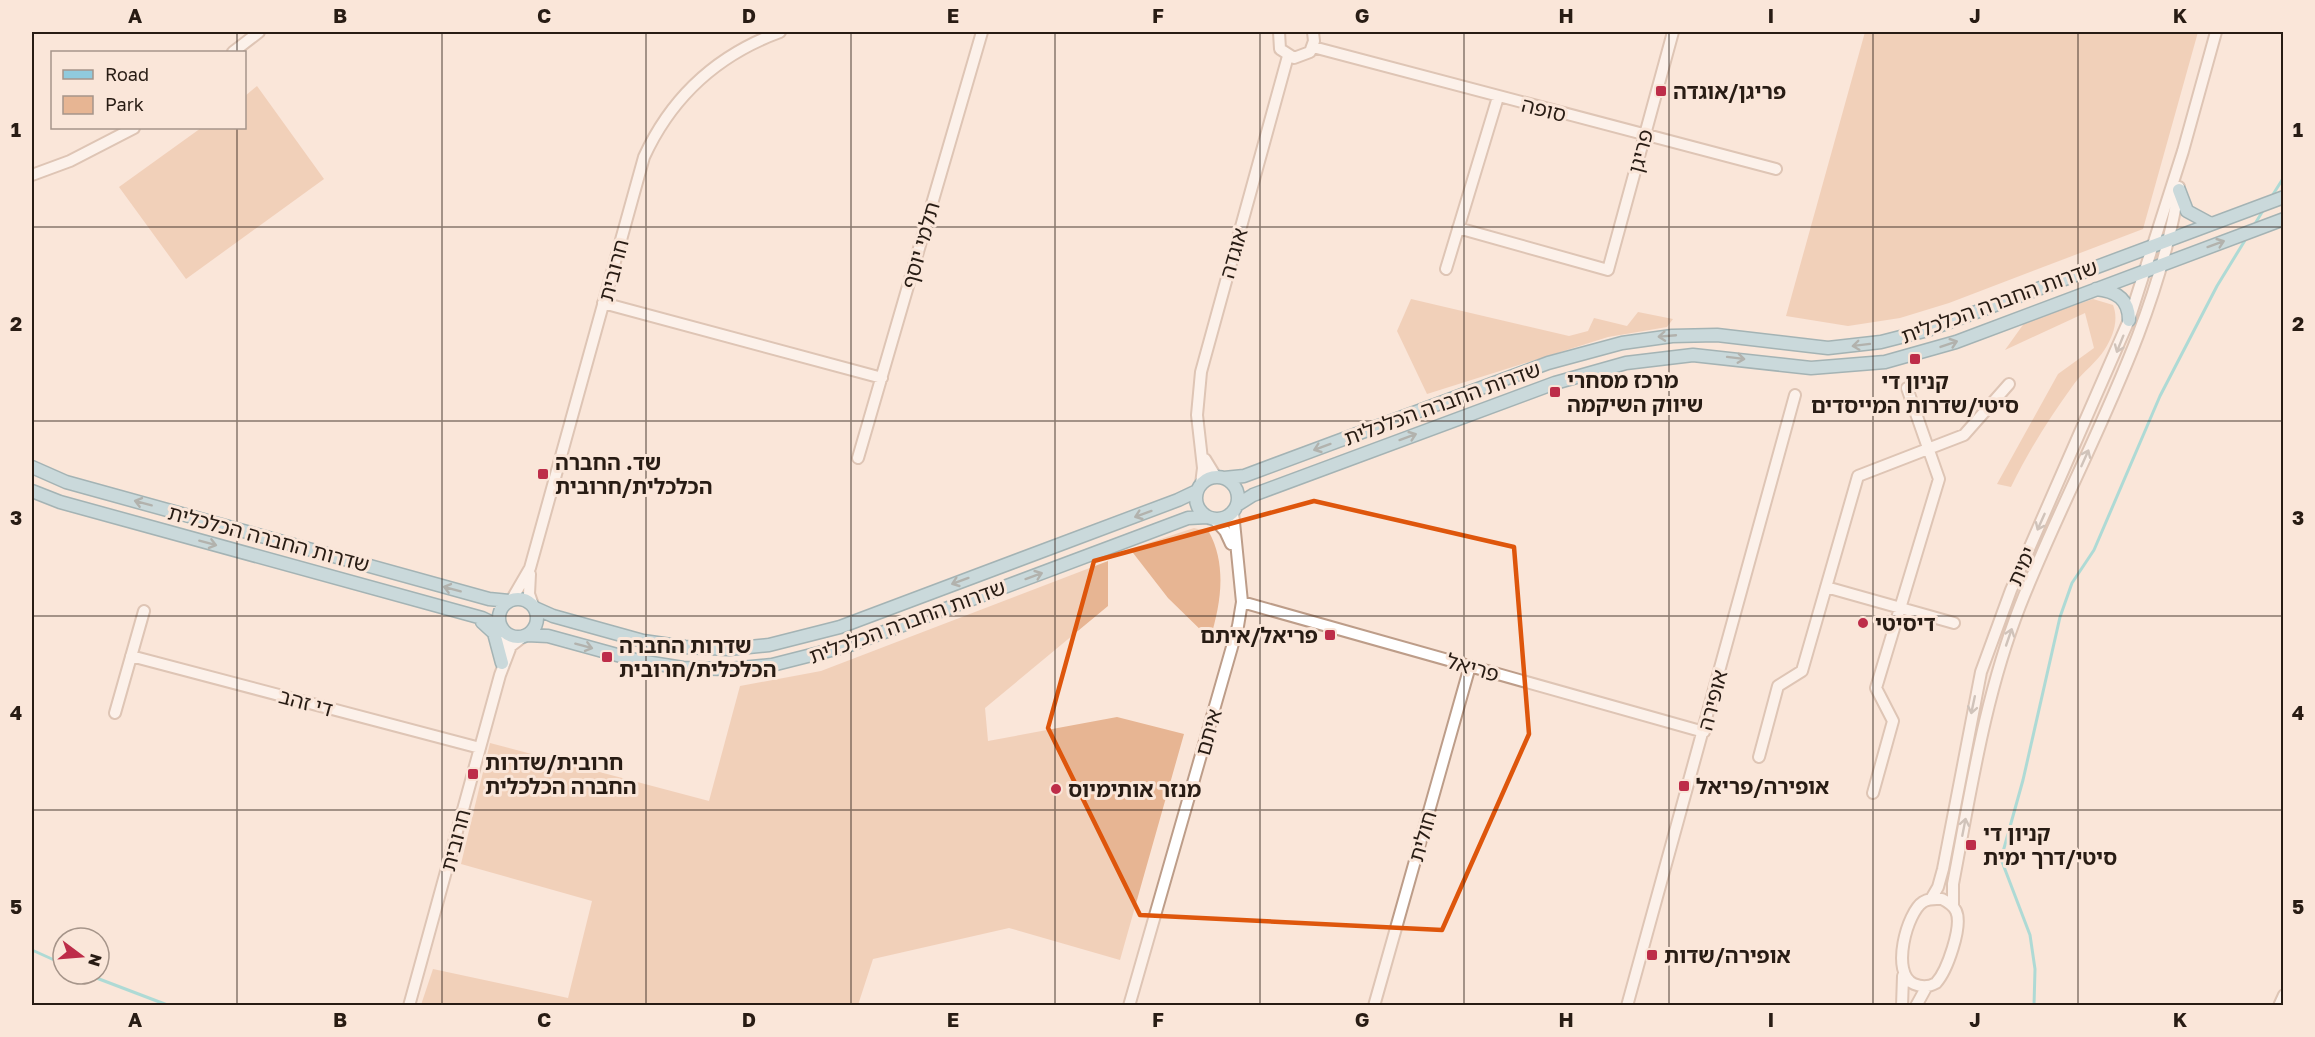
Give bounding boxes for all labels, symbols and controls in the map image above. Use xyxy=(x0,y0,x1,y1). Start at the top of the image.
text: A xyxy=(128,3,142,27)
text: B xyxy=(333,3,347,27)
text: C xyxy=(537,3,551,27)
text: D xyxy=(742,3,756,27)
text: E xyxy=(947,3,959,27)
text: F xyxy=(1152,3,1164,27)
text: G xyxy=(1355,3,1369,27)
text: H xyxy=(1558,3,1574,27)
text: I xyxy=(1768,3,1774,27)
text: J xyxy=(1969,3,1981,27)
text: K xyxy=(2173,3,2188,27)
legend xyxy=(51,51,246,129)
text: Road xyxy=(105,63,149,85)
place label: פריגן/אוגדה xyxy=(1673,78,1786,104)
marker: פריגן/אוגדה xyxy=(1654,84,1668,98)
street label: סופה xyxy=(1519,91,1569,127)
text: Park xyxy=(105,93,144,115)
text: 1 xyxy=(11,117,21,141)
text: 1 xyxy=(2293,117,2303,141)
street label: פריגן xyxy=(1622,126,1658,176)
street label: תלמי יוסף xyxy=(895,199,945,291)
street label: אוגדה xyxy=(1213,225,1253,281)
street label: חרובית xyxy=(592,236,634,304)
one-way arrow xyxy=(2206,237,2224,248)
street label: שדרות החברה הכלכלית xyxy=(1897,253,2101,349)
text: 2 xyxy=(10,311,22,335)
text: 2 xyxy=(2292,311,2304,335)
one-way arrow xyxy=(1657,331,1677,342)
one-way arrow xyxy=(2114,334,2125,353)
one-way arrow xyxy=(1939,338,1958,349)
one-way arrow xyxy=(1851,339,1871,350)
marker: קניון די סיטי/שדרות המייסדים xyxy=(1908,352,1922,366)
one-way arrow xyxy=(1726,353,1746,364)
street label: שדרות החברה הכלכלית xyxy=(1340,355,1544,451)
place label: מרכז מסחרי שיווק השיקמה xyxy=(1567,367,1703,417)
place label: קניון די סיטי/שדרות המייסדים xyxy=(1811,368,2019,418)
marker: מרכז מסחרי שיווק השיקמה xyxy=(1548,385,1562,399)
one-way arrow xyxy=(1398,431,1417,442)
one-way arrow xyxy=(1314,442,1332,453)
place label: שד. החברה הכלכלית/חרובית xyxy=(555,449,713,499)
one-way arrow xyxy=(2079,449,2091,467)
marker: שד. החברה הכלכלית/חרובית xyxy=(536,467,550,481)
one-way arrow xyxy=(133,497,152,509)
street label: שדרות החברה הכלכלית xyxy=(166,499,372,577)
text: 3 xyxy=(10,505,22,529)
text: 3 xyxy=(2292,505,2304,529)
one-way arrow xyxy=(1134,509,1153,520)
one-way arrow xyxy=(2034,513,2046,531)
one-way arrow xyxy=(199,538,218,549)
street label: ימית xyxy=(2001,542,2041,590)
one-way arrow xyxy=(1024,569,1043,580)
street label: שדרות החברה הכלכלית xyxy=(805,573,1009,669)
one-way arrow xyxy=(951,577,970,588)
one-way arrow xyxy=(443,583,462,594)
place label: דיסיטי xyxy=(1875,610,1935,636)
marker: דיסיטי xyxy=(1856,616,1870,630)
place label: פריאל/איתם xyxy=(1200,622,1318,648)
marker: פריאל/איתם xyxy=(1323,628,1337,642)
one-way arrow xyxy=(2004,628,2015,647)
place label: שדרות החברה הכלכלית/חרובית xyxy=(619,632,777,682)
one-way arrow xyxy=(574,641,593,653)
street label: פריאל xyxy=(1444,647,1502,687)
marker: שדרות החברה הכלכלית/חרובית xyxy=(600,650,614,664)
street label: אופירה xyxy=(1691,667,1733,733)
street label: די זהב xyxy=(276,682,336,722)
one-way arrow xyxy=(1967,695,1979,714)
text: 4 xyxy=(10,700,22,724)
text: 4 xyxy=(2292,700,2304,724)
street label: איתם xyxy=(1189,706,1227,758)
place label: חרובית/שדרות החברה הכלכלית xyxy=(485,749,637,799)
marker: חרובית/שדרות החברה הכלכלית xyxy=(466,767,480,781)
place label: אופירה/פריאל xyxy=(1696,773,1829,799)
place label: מנזר אותימיוס xyxy=(1068,776,1201,802)
marker: אופירה/פריאל xyxy=(1677,779,1691,793)
marker: מנזר אותימיוס xyxy=(1049,782,1063,796)
street label: חרובית xyxy=(434,806,476,874)
street label: חולית xyxy=(1402,808,1442,864)
one-way arrow xyxy=(1959,818,1970,837)
place label: קניון די סיטי/דרך ימית xyxy=(1983,820,2117,870)
marker: קניון די סיטי/דרך ימית xyxy=(1964,838,1978,852)
text: 5 xyxy=(10,894,22,918)
text: 5 xyxy=(2292,894,2304,918)
north arrow xyxy=(51,926,111,986)
place label: אופירה/שדות xyxy=(1664,942,1791,968)
marker: אופירה/שדות xyxy=(1645,948,1659,962)
text: N xyxy=(84,952,107,969)
text: A xyxy=(128,1007,142,1031)
text: B xyxy=(333,1007,347,1031)
text: C xyxy=(537,1007,551,1031)
text: D xyxy=(742,1007,756,1031)
text: E xyxy=(947,1007,959,1031)
text: F xyxy=(1152,1007,1164,1031)
text: G xyxy=(1355,1007,1369,1031)
text: H xyxy=(1558,1007,1574,1031)
text: I xyxy=(1768,1007,1774,1031)
text: J xyxy=(1969,1007,1981,1031)
text: K xyxy=(2173,1007,2188,1031)

